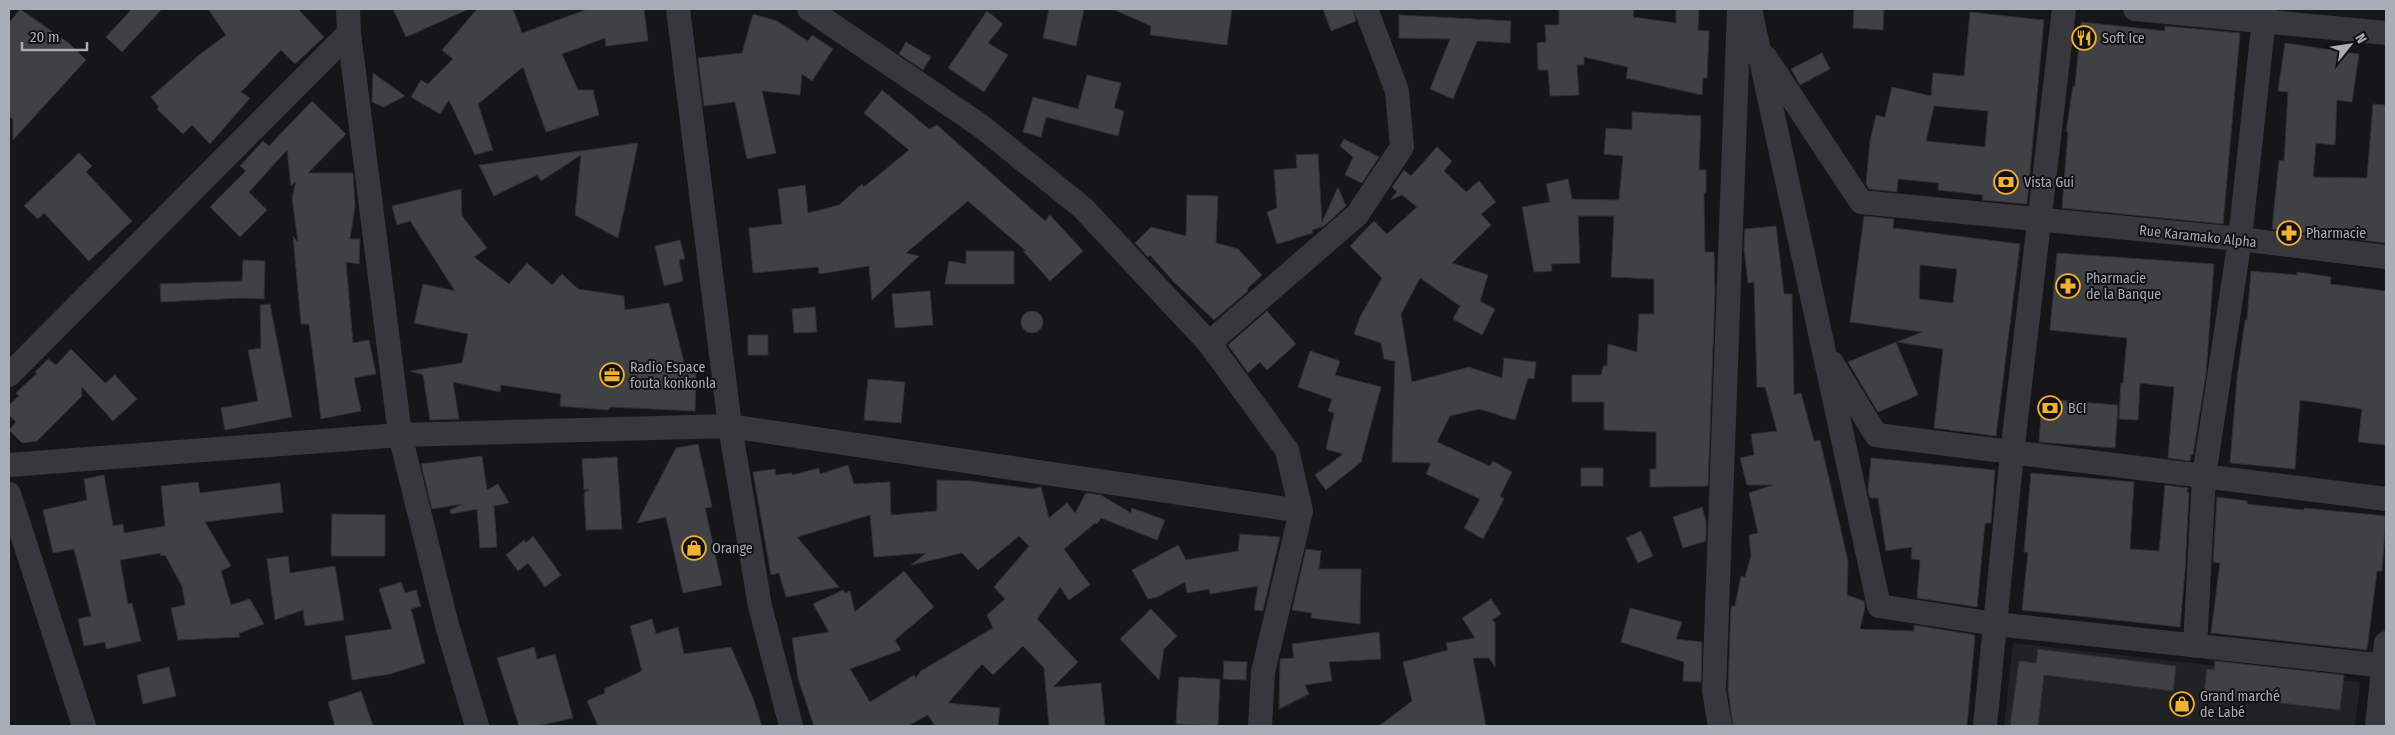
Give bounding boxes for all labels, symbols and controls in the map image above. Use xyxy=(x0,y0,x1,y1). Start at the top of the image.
scale bar xyxy=(22,20,88,52)
north arrow xyxy=(2325,20,2375,70)
restaurant icon: Soft Ice xyxy=(2071,25,2097,51)
text: 20 m xyxy=(30,28,60,46)
place label: Soft Ice xyxy=(2102,30,2145,47)
text: N xyxy=(2351,31,2370,47)
bank icon: Vista Gui xyxy=(1993,169,2019,195)
place label: Vista Gui xyxy=(2024,174,2074,191)
pharmacy icon: Pharmacie xyxy=(2276,220,2302,246)
street label: Rue Karamako Alpha xyxy=(2138,222,2258,251)
place label: Pharmacie xyxy=(2306,225,2366,242)
place label: Pharmacie de la Banque xyxy=(2086,270,2161,303)
pharmacy icon: Pharmacie de la Banque xyxy=(2055,273,2081,299)
place label: Radio Espace fouta konkonla xyxy=(630,359,716,392)
office icon: Radio Espace fouta konkonla xyxy=(599,362,625,388)
bank icon: BCI xyxy=(2037,395,2063,421)
place label: BCI xyxy=(2068,400,2086,417)
shop icon: Orange xyxy=(681,535,707,561)
place label: Orange xyxy=(712,540,753,557)
place label: Grand marché de Labé xyxy=(2200,688,2280,721)
shop icon: Grand marché de Labé xyxy=(2169,691,2195,717)

